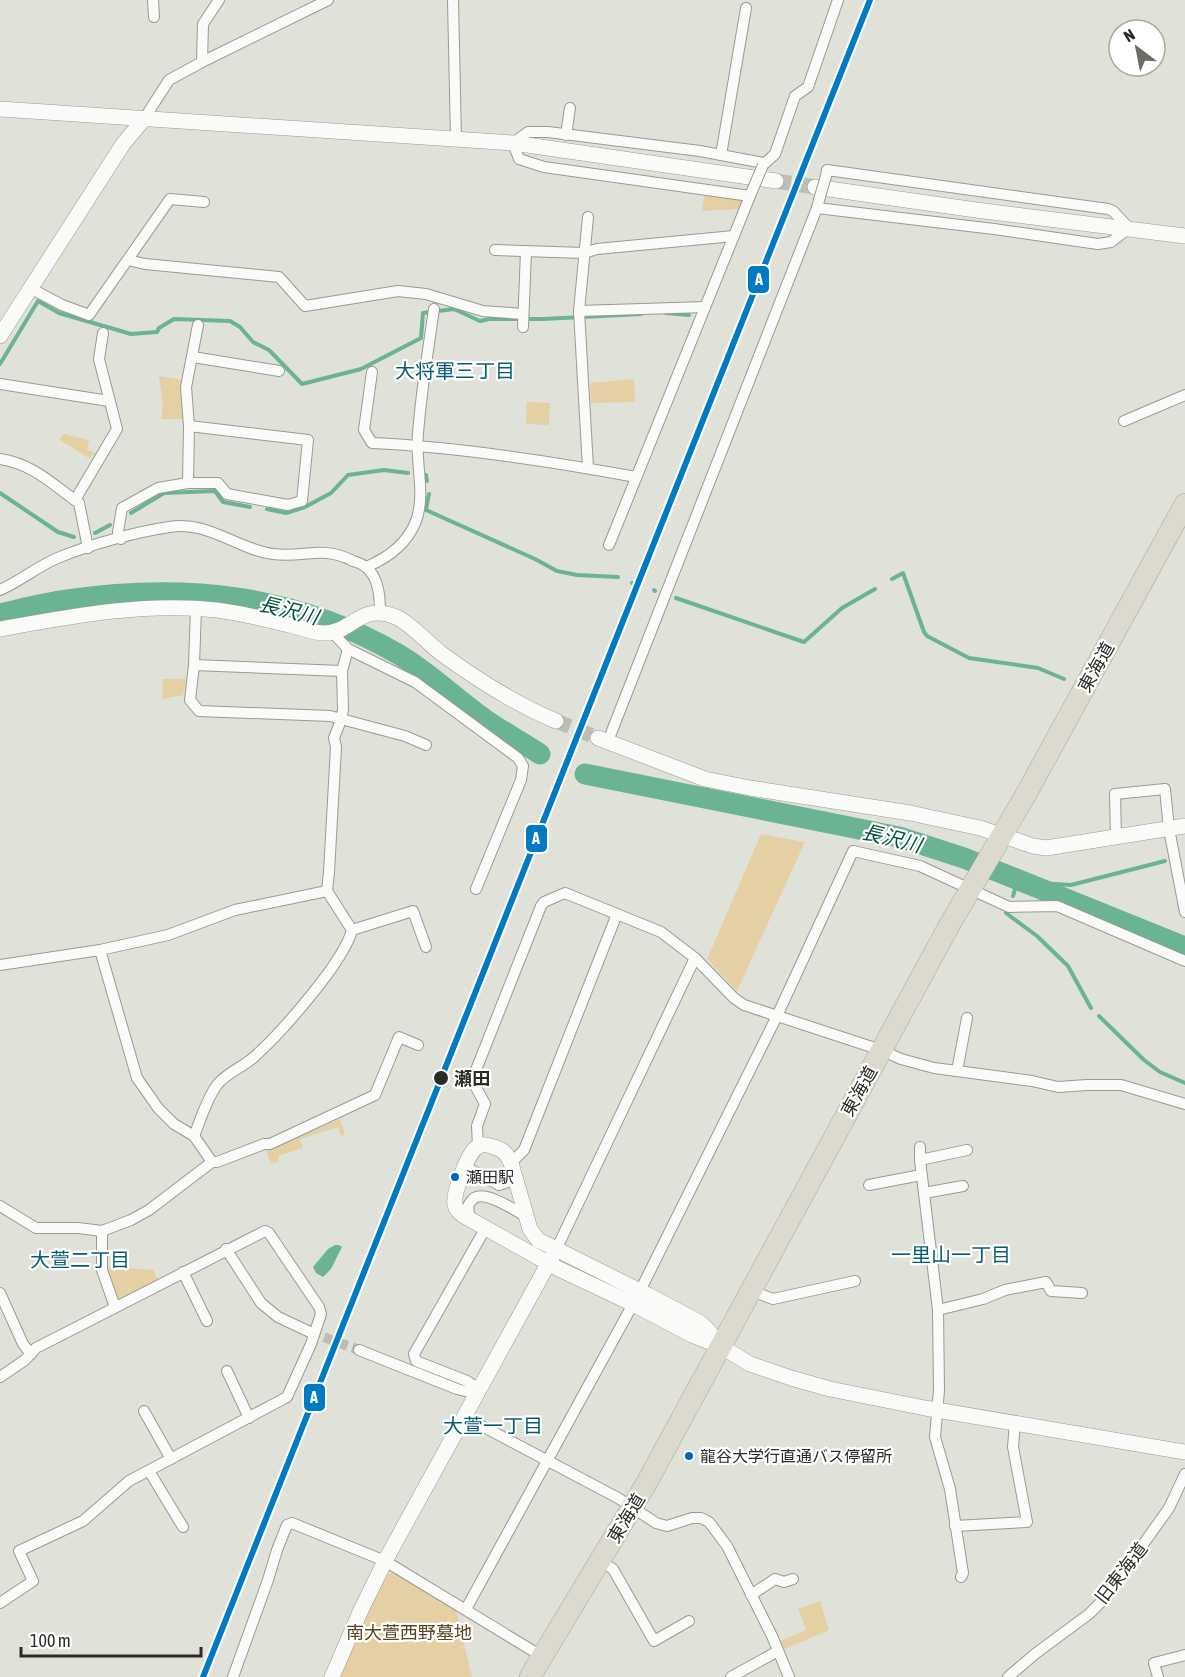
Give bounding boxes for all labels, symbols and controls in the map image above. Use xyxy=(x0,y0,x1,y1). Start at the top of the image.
north arrow xyxy=(1107,18,1167,78)
text: N xyxy=(1120,25,1138,45)
line badge: A xyxy=(747,265,770,294)
text: A xyxy=(754,270,763,288)
district label: 大将軍三丁目 xyxy=(395,359,515,382)
water label: 長沢川 xyxy=(257,592,323,629)
street label: 東海道 xyxy=(1074,638,1118,696)
water label: 長沢川 xyxy=(860,820,926,857)
line badge: A xyxy=(525,824,548,853)
text: A xyxy=(531,829,540,847)
street label: 東海道 xyxy=(837,1062,881,1120)
place label: 瀬田 xyxy=(454,1068,490,1089)
marker: 瀬田 xyxy=(432,1069,450,1087)
place label: 瀬田駅 xyxy=(466,1168,514,1186)
marker: 瀬田駅 xyxy=(449,1171,461,1183)
district label: 一里山一丁目 xyxy=(891,1243,1011,1266)
district label: 大萱二丁目 xyxy=(30,1248,130,1271)
line badge: A xyxy=(303,1383,326,1412)
text: A xyxy=(309,1388,318,1406)
district label: 大萱一丁目 xyxy=(443,1414,543,1437)
place label: 龍谷大学行直通バス停留所 xyxy=(700,1447,892,1465)
marker: 龍谷大学行直通バス停留所 xyxy=(683,1450,695,1462)
street label: 東海道 xyxy=(603,1489,649,1547)
street label: 旧東海道 xyxy=(1091,1538,1151,1608)
scale bar xyxy=(21,1620,201,1658)
park label: 南大萱西野墓地 xyxy=(346,1622,472,1643)
text: 100 m xyxy=(30,1630,71,1651)

